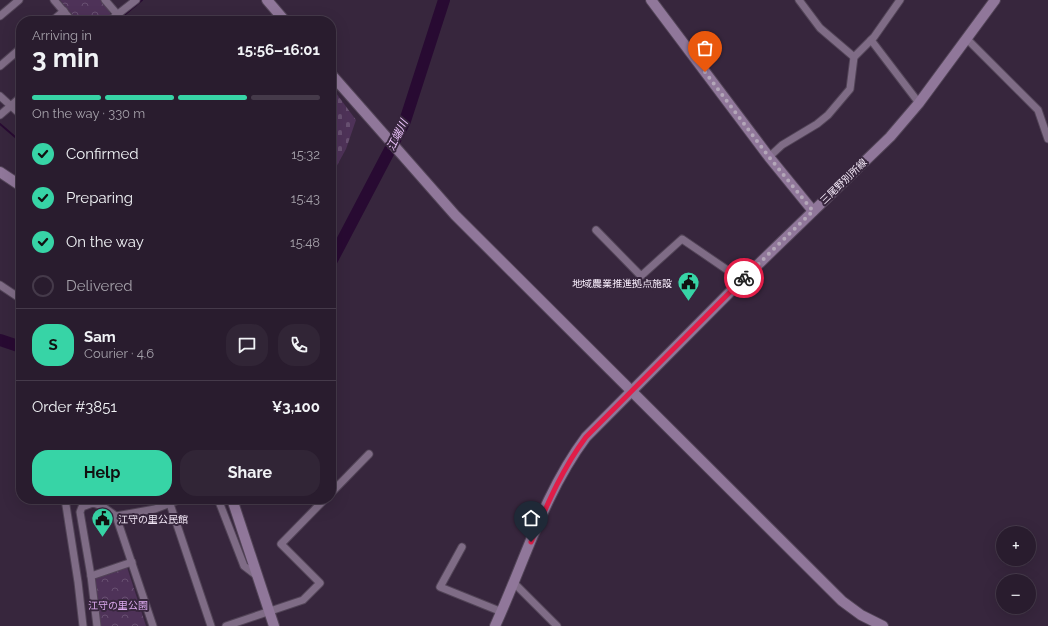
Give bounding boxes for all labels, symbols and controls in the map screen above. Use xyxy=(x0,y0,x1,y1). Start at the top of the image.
text: Arriving in xyxy=(32,28,92,43)
pin xyxy=(688,31,722,72)
icon: bag xyxy=(694,37,716,59)
text: 15:56–16:01 xyxy=(237,41,320,59)
text: 3 min xyxy=(32,43,99,73)
text: On the way · 330 m xyxy=(32,106,145,121)
water label: 江端川 xyxy=(384,117,411,153)
icon: check xyxy=(32,143,54,165)
text: Confirmed xyxy=(66,145,139,163)
text: 15:32 xyxy=(291,147,320,162)
street label: 三尾野別所線 xyxy=(818,157,869,206)
icon: check xyxy=(32,187,54,209)
text: Preparing xyxy=(66,189,133,207)
text: 15:43 xyxy=(291,191,320,206)
icon: check xyxy=(32,231,54,253)
text: On the way xyxy=(66,233,144,251)
text: 15:48 xyxy=(290,235,320,250)
courier xyxy=(724,258,764,298)
icon: bike xyxy=(733,267,755,289)
public building icon: 地域農業推進拠点施設 xyxy=(675,270,701,303)
text: Delivered xyxy=(66,277,133,295)
place label: 地域農業推進拠点施設 xyxy=(572,278,672,289)
button: chat xyxy=(226,324,268,366)
button: phone xyxy=(278,324,320,366)
text: Sam xyxy=(84,328,116,346)
text: S xyxy=(48,336,58,354)
text: Courier · 4.6 xyxy=(84,346,154,361)
text: Order #3851 xyxy=(32,398,117,416)
text: ¥3,100 xyxy=(272,398,320,416)
button: Help xyxy=(32,450,172,496)
button: Share xyxy=(180,450,320,496)
pin xyxy=(514,501,548,542)
public building icon: 江守の里公民館 xyxy=(89,506,115,539)
icon: home xyxy=(520,507,542,529)
place label: 江守の里公民館 xyxy=(118,514,188,525)
map controls xyxy=(996,526,1036,614)
button: + xyxy=(996,526,1036,566)
button: − xyxy=(996,574,1036,614)
park label: 江守の里公園 xyxy=(88,600,148,611)

